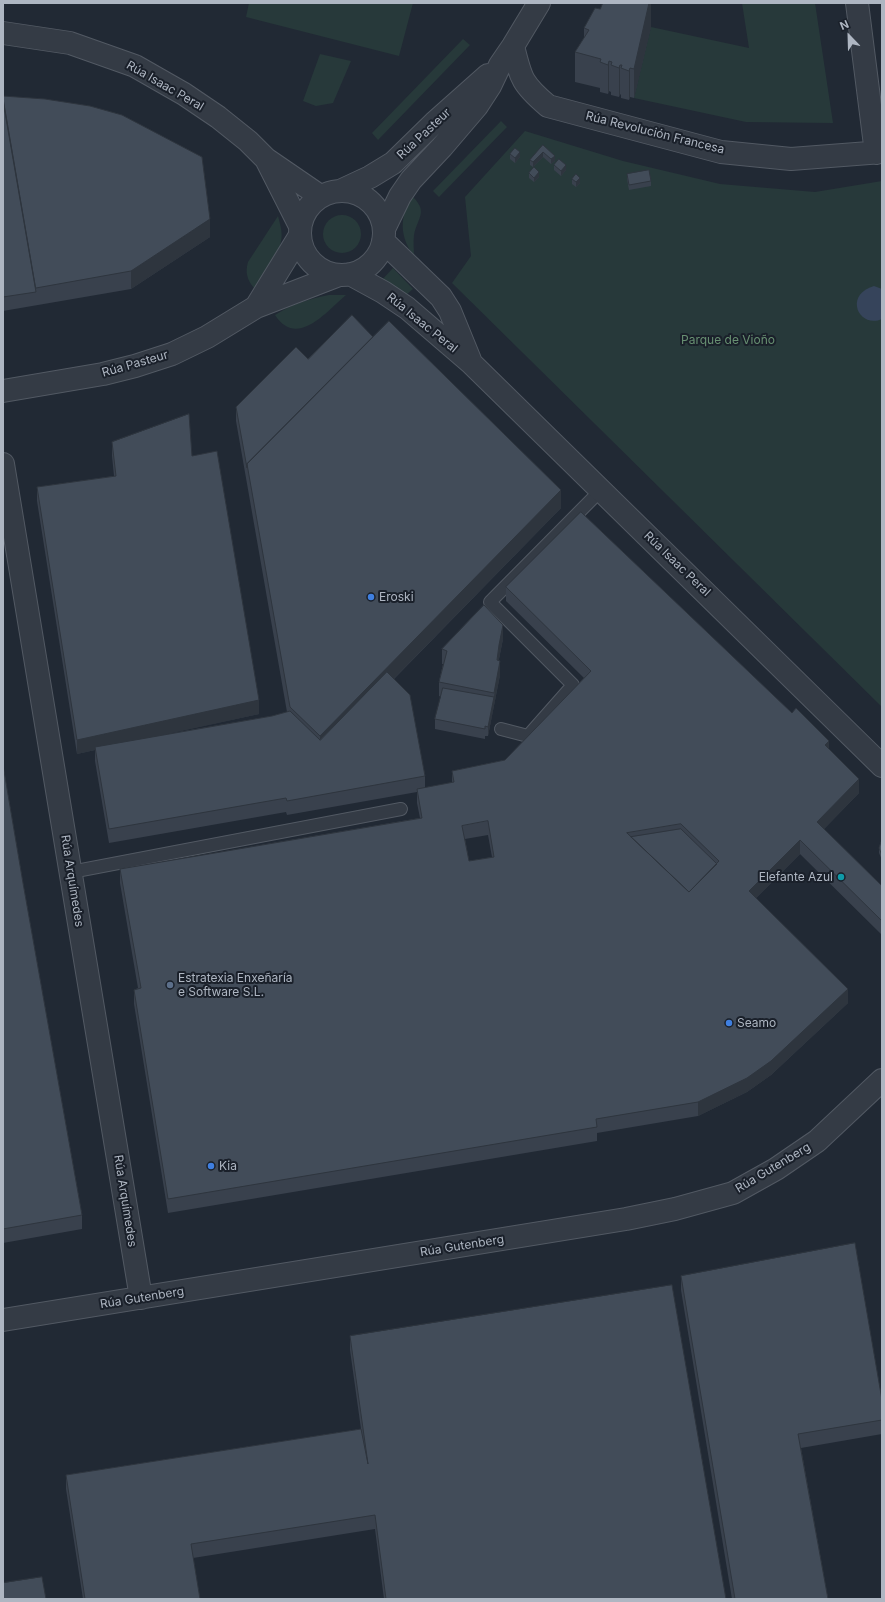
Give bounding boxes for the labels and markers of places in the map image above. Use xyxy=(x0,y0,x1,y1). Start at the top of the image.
place label: Eroski xyxy=(379,590,414,604)
marker: Eroski xyxy=(366,592,376,602)
place label: Elefante Azul xyxy=(759,870,833,884)
marker: Elefante Azul xyxy=(836,872,846,882)
place label: Estratexia Enxeñaría e Software S.L. xyxy=(178,971,293,999)
marker: Estratexia Enxeñaría e Software S.L. xyxy=(165,980,175,990)
place label: Seamo xyxy=(737,1016,776,1030)
marker: Seamo xyxy=(724,1018,734,1028)
place label: Kia xyxy=(219,1159,237,1173)
marker: Kia xyxy=(206,1161,216,1171)

